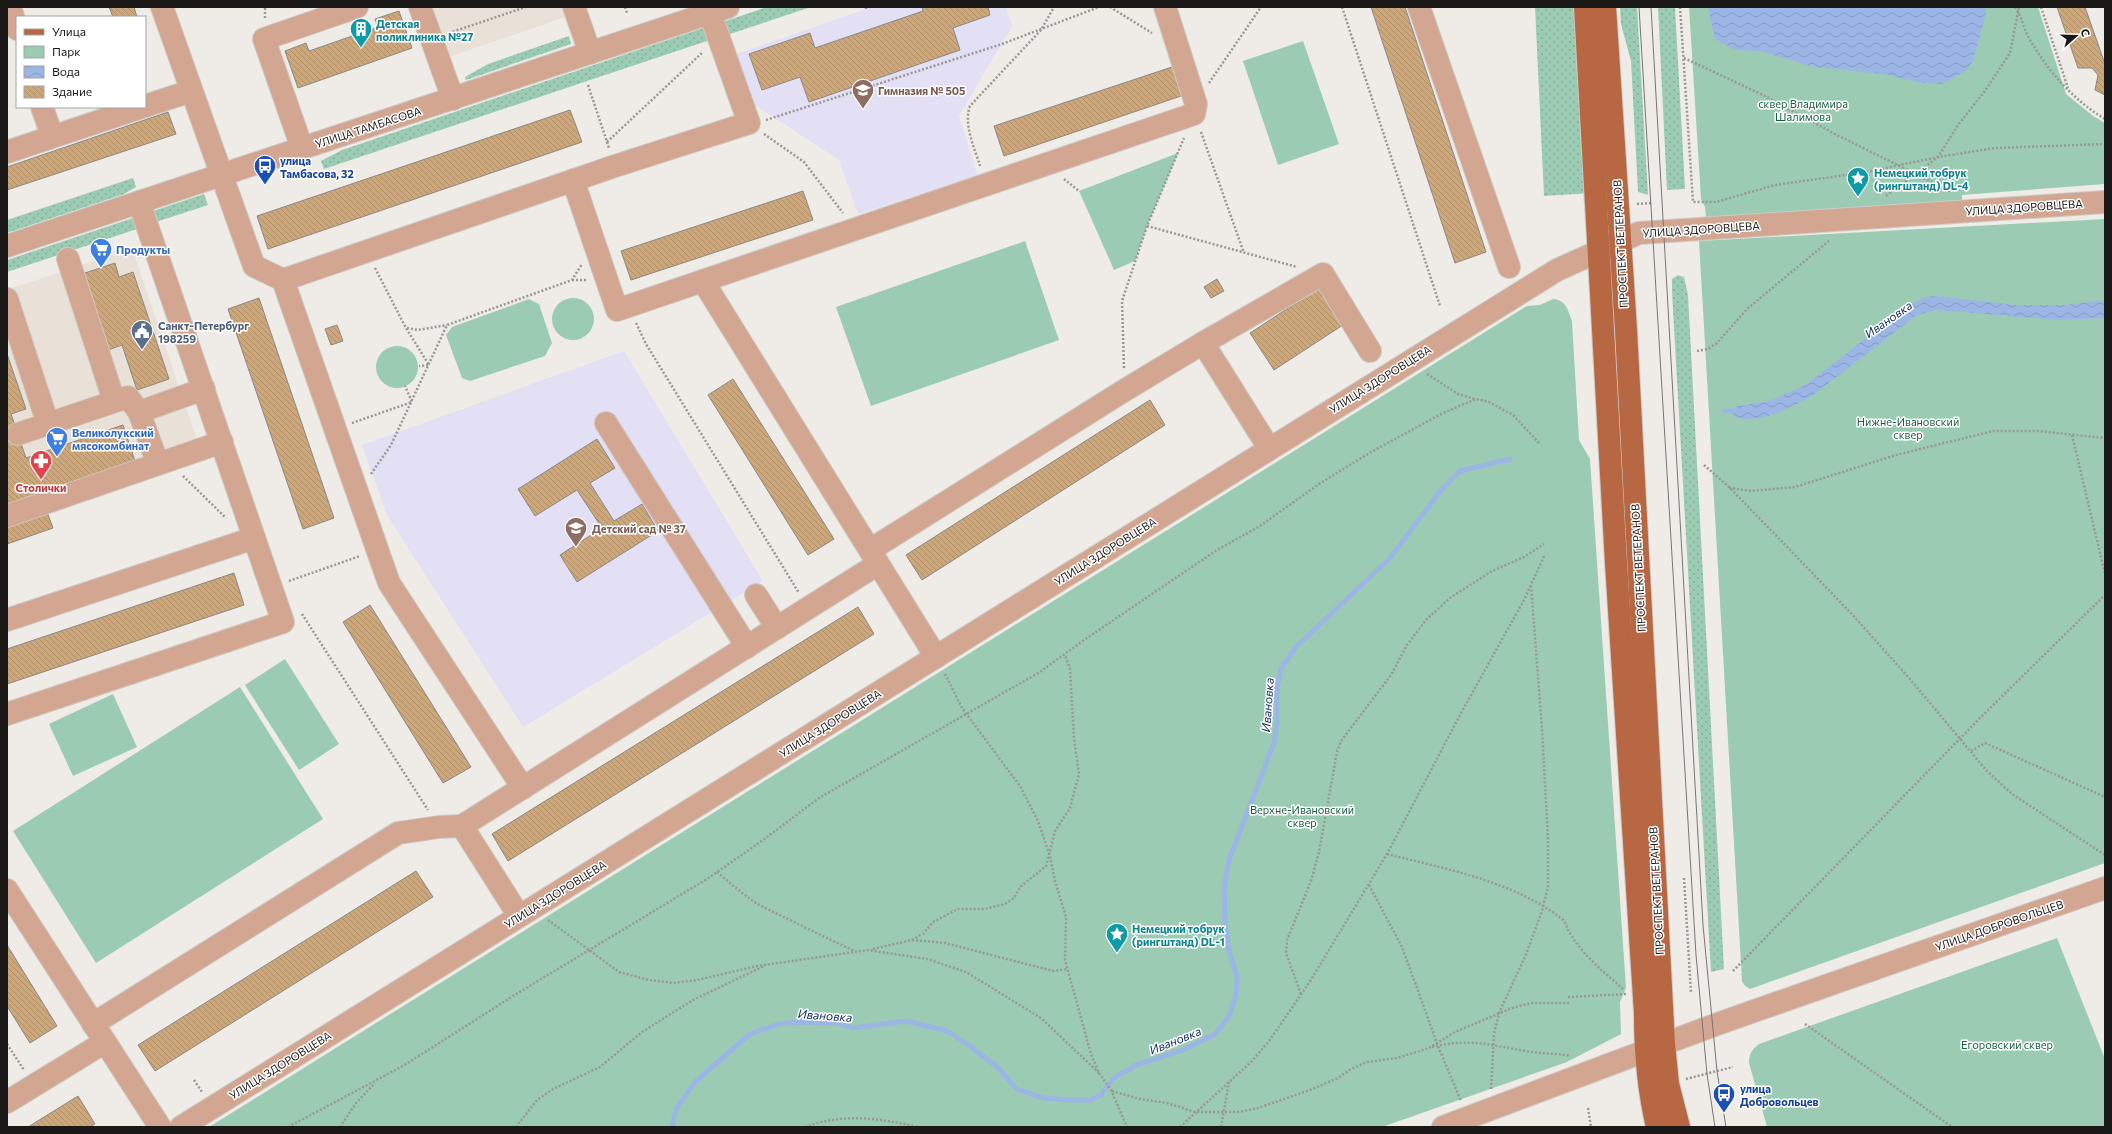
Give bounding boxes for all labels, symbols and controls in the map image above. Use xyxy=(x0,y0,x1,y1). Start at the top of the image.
legend xyxy=(16,16,146,108)
building icon: Детская поликлиника №27 xyxy=(348,16,374,49)
north arrow xyxy=(2056,16,2096,56)
place label: Детская поликлиника №27 xyxy=(376,17,473,43)
text: Улица xyxy=(52,24,86,38)
text: С xyxy=(2078,27,2093,39)
text: Парк xyxy=(52,44,81,58)
text: Вода xyxy=(52,64,80,78)
school or university icon: Гимназия № 505 xyxy=(850,77,876,110)
text: Здание xyxy=(52,84,92,98)
place label: Гимназия № 505 xyxy=(878,84,966,97)
park label: сквер Владимира Шалимова xyxy=(1758,97,1848,123)
street label: УЛИЦА ТАМБАСОВА xyxy=(313,104,423,150)
bus stop icon: улица Тамбасова, 32 xyxy=(252,153,278,186)
place label: улица Тамбасова, 32 xyxy=(280,154,354,180)
place icon: Немецкий тобрук (рингштанд) DL-4 xyxy=(1845,165,1871,198)
place label: Немецкий тобрук (рингштанд) DL-4 xyxy=(1874,166,1969,192)
street label: ПРОСПЕКТ ВЕТЕРАНОВ xyxy=(1610,180,1630,308)
street label: УЛИЦА ЗДОРОВЦЕВА xyxy=(1965,196,2084,218)
street label: УЛИЦА ЗДОРОВЦЕВА xyxy=(1642,218,1761,240)
supermarket icon: Продукты xyxy=(88,236,114,269)
place label: Продукты xyxy=(116,243,170,256)
water label: Ивановка xyxy=(1862,298,1914,340)
public building icon: Санкт-Петербург 198259 xyxy=(129,318,155,351)
place label: Санкт-Петербург 198259 xyxy=(158,319,249,345)
street label: УЛИЦА ЗДОРОВЦЕВА xyxy=(1327,342,1434,416)
park label: Нижне-Ивановский сквер xyxy=(1857,415,1959,441)
supermarket icon: Великолукский мясокомбинат xyxy=(44,425,70,458)
place label: Великолукский мясокомбинат xyxy=(72,426,154,452)
pharmacy icon: Столички xyxy=(28,448,54,481)
place label: Столички xyxy=(16,481,66,494)
street label: ПРОСПЕКТ ВЕТЕРАНОВ xyxy=(1628,504,1648,632)
street label: УЛИЦА ЗДОРОВЦЕВА xyxy=(1052,514,1159,588)
school or university icon: Детский сад № 37 xyxy=(563,515,589,548)
place label: Детский сад № 37 xyxy=(592,522,686,535)
water label: Ивановка xyxy=(1258,677,1276,733)
street label: УЛИЦА ЗДОРОВЦЕВА xyxy=(777,686,884,760)
park label: Верхне-Ивановский сквер xyxy=(1250,803,1354,829)
street label: ПРОСПЕКТ ВЕТЕРАНОВ xyxy=(1646,827,1666,955)
street label: УЛИЦА ЗДОРОВЦЕВА xyxy=(502,857,609,931)
street label: УЛИЦА ДОБРОВОЛЬЦЕВ xyxy=(1933,897,2065,953)
place icon: Немецкий тобрук (рингштанд) DL-1 xyxy=(1104,921,1130,954)
place label: Немецкий тобрук (рингштанд) DL-1 xyxy=(1132,922,1226,948)
water label: Ивановка xyxy=(797,1006,853,1024)
water label: Ивановка xyxy=(1147,1023,1203,1057)
street label: УЛИЦА ЗДОРОВЦЕВА xyxy=(227,1028,334,1102)
park label: Егоровский сквер xyxy=(1961,1038,2053,1051)
bus stop icon: улица Добровольцев xyxy=(1711,1081,1737,1114)
place label: улица Добровольцев xyxy=(1740,1082,1819,1108)

